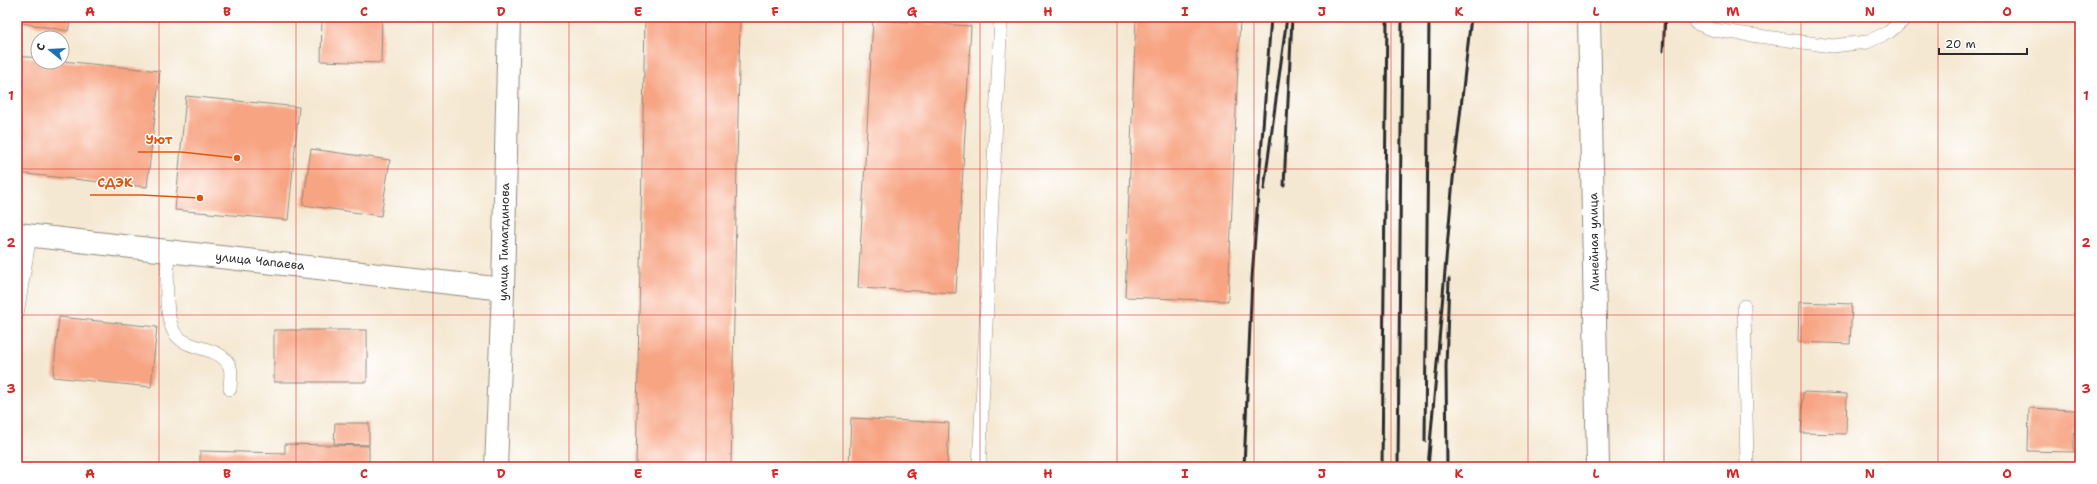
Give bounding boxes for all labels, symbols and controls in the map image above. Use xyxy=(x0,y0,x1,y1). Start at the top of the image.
text: A xyxy=(85,3,95,20)
text: B xyxy=(223,3,231,20)
text: C xyxy=(360,3,368,20)
text: D xyxy=(496,3,506,20)
text: E xyxy=(634,3,643,20)
text: F xyxy=(771,3,779,20)
text: G xyxy=(907,3,918,20)
text: H xyxy=(1043,3,1053,20)
text: I xyxy=(1181,3,1189,20)
text: J xyxy=(1318,3,1326,20)
text: K xyxy=(1455,3,1464,20)
text: L xyxy=(1592,3,1600,20)
text: M xyxy=(1726,3,1740,20)
text: N xyxy=(1865,3,1875,20)
text: O xyxy=(2002,3,2012,20)
north arrow xyxy=(30,30,70,70)
scale bar xyxy=(1939,30,2027,56)
text: 20 m xyxy=(1945,36,1976,52)
text: С xyxy=(33,41,49,53)
text: 1 xyxy=(8,87,14,104)
text: 1 xyxy=(2083,87,2089,104)
callout: Уют xyxy=(138,127,181,152)
text: Уют xyxy=(145,131,173,148)
callout: СДЭК xyxy=(90,170,141,195)
text: СДЭК xyxy=(97,174,133,191)
street label: улица Гиматдинова xyxy=(495,182,513,301)
street label: Линейная улица xyxy=(1585,192,1603,291)
text: 2 xyxy=(6,234,16,251)
text: 2 xyxy=(2081,234,2091,251)
street label: улица Чапаева xyxy=(215,248,306,274)
text: 3 xyxy=(6,380,16,397)
text: 3 xyxy=(2081,380,2091,397)
text: A xyxy=(85,465,95,482)
text: B xyxy=(223,465,231,482)
text: C xyxy=(360,465,368,482)
text: D xyxy=(496,465,506,482)
text: E xyxy=(634,465,643,482)
text: F xyxy=(771,465,779,482)
text: G xyxy=(907,465,918,482)
text: H xyxy=(1043,465,1053,482)
text: I xyxy=(1181,465,1189,482)
text: J xyxy=(1318,465,1326,482)
text: K xyxy=(1455,465,1464,482)
text: L xyxy=(1592,465,1600,482)
text: M xyxy=(1726,465,1740,482)
text: N xyxy=(1865,465,1875,482)
text: O xyxy=(2002,465,2012,482)

